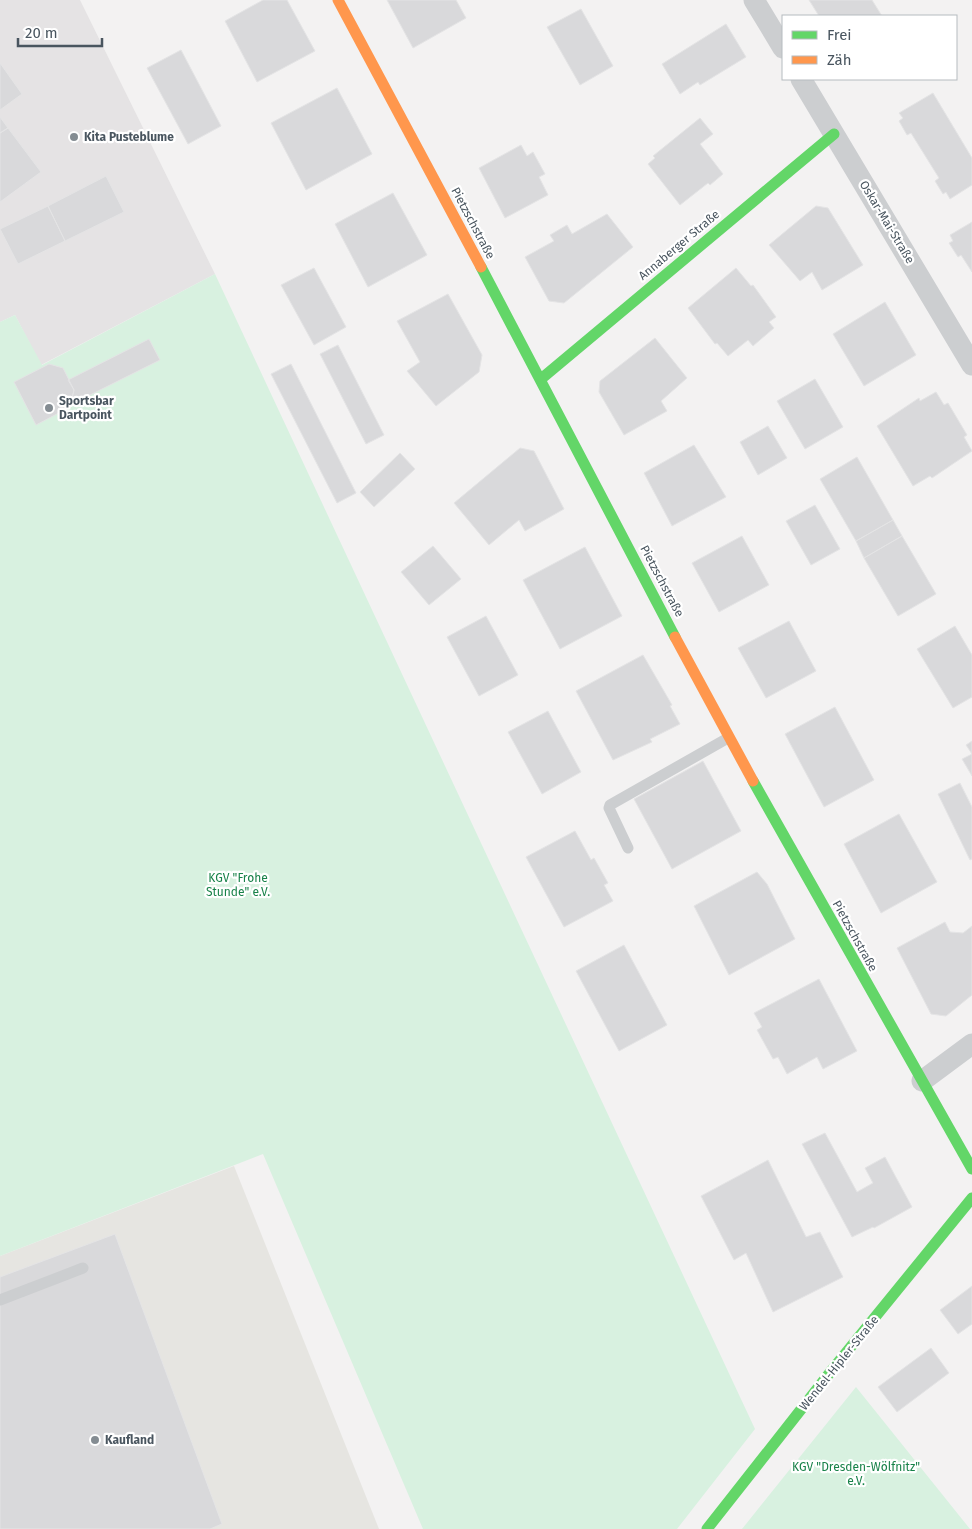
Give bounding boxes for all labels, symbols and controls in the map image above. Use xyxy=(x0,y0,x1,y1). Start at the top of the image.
scale bar xyxy=(18,15,101,47)
legend xyxy=(782,15,957,80)
text: 20 m xyxy=(25,24,58,42)
text: Frei xyxy=(827,26,852,44)
text: Zäh xyxy=(827,51,852,69)
place label: Kita Pusteblume xyxy=(84,130,174,144)
marker: Kita Pusteblume xyxy=(68,131,80,143)
street label: Oskar-Mai-Straße xyxy=(857,178,917,266)
street label: Pietzschstraße xyxy=(448,185,498,261)
street label: Annaberger Straße xyxy=(636,207,722,283)
place label: Sportsbar Dartpoint xyxy=(59,394,114,422)
marker: Sportsbar Dartpoint xyxy=(43,402,55,414)
street label: Pietzschstraße xyxy=(637,543,687,619)
park label: KGV "Frohe Stunde" e.V. xyxy=(206,871,270,899)
street label: Pietzschstraße xyxy=(830,898,880,974)
street label: Wendel-Hipler-Straße xyxy=(796,1313,882,1413)
place label: Kaufland xyxy=(105,1433,154,1447)
marker: Kaufland xyxy=(89,1434,101,1446)
park label: KGV "Dresden-Wölfnitz" e.V. xyxy=(792,1460,920,1488)

